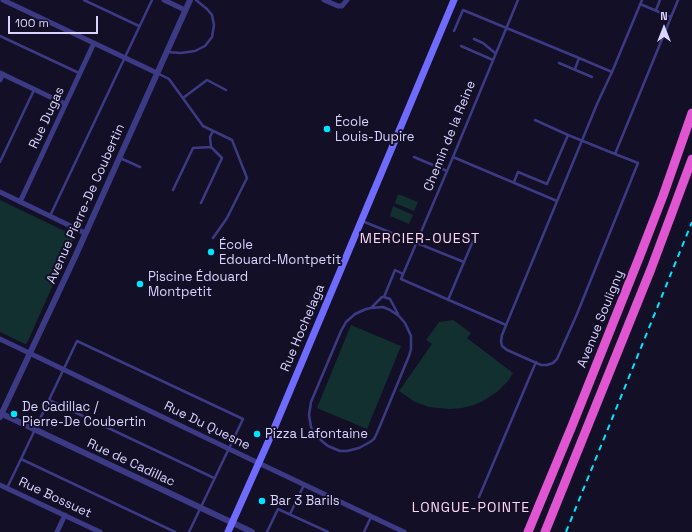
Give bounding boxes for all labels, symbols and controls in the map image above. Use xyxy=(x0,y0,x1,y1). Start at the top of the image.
scale bar xyxy=(10,8,100,34)
north arrow xyxy=(644,8,684,48)
text: N xyxy=(660,9,668,23)
text: 100 m xyxy=(15,15,49,31)
street label: Chemin de la Reine xyxy=(421,78,479,194)
street label: Rue Dugas xyxy=(26,85,68,151)
place label: École Louis-Dupire xyxy=(335,114,414,145)
street label: Avenue Pierre-De Coubertin xyxy=(44,122,128,286)
marker: École Louis-Dupire xyxy=(322,124,332,134)
district label: MERCIER-OUEST xyxy=(360,231,480,247)
place label: École Edouard-Montpetit xyxy=(219,237,341,268)
marker: École Edouard-Montpetit xyxy=(206,247,216,257)
street label: Avenue Souligny xyxy=(574,268,628,370)
place label: Piscine Édouard Montpetit xyxy=(148,269,248,300)
marker: Piscine Édouard Montpetit xyxy=(135,279,145,289)
street label: Rue Hochelaga xyxy=(278,282,328,374)
street label: Rue Du Quesne xyxy=(161,398,253,454)
place label: De Cadillac / Pierre-De Coubertin xyxy=(22,399,146,430)
marker: De Cadillac / Pierre-De Coubertin xyxy=(9,409,19,419)
place label: Pizza Lafontaine xyxy=(265,426,368,442)
marker: Pizza Lafontaine xyxy=(252,429,262,439)
street label: Rue de Cadillac xyxy=(85,436,177,490)
street label: Rue Bossuet xyxy=(16,474,94,522)
place label: Bar 3 Barils xyxy=(270,493,340,509)
marker: Bar 3 Barils xyxy=(257,496,267,506)
district label: LONGUE-POINTE xyxy=(412,500,530,516)

